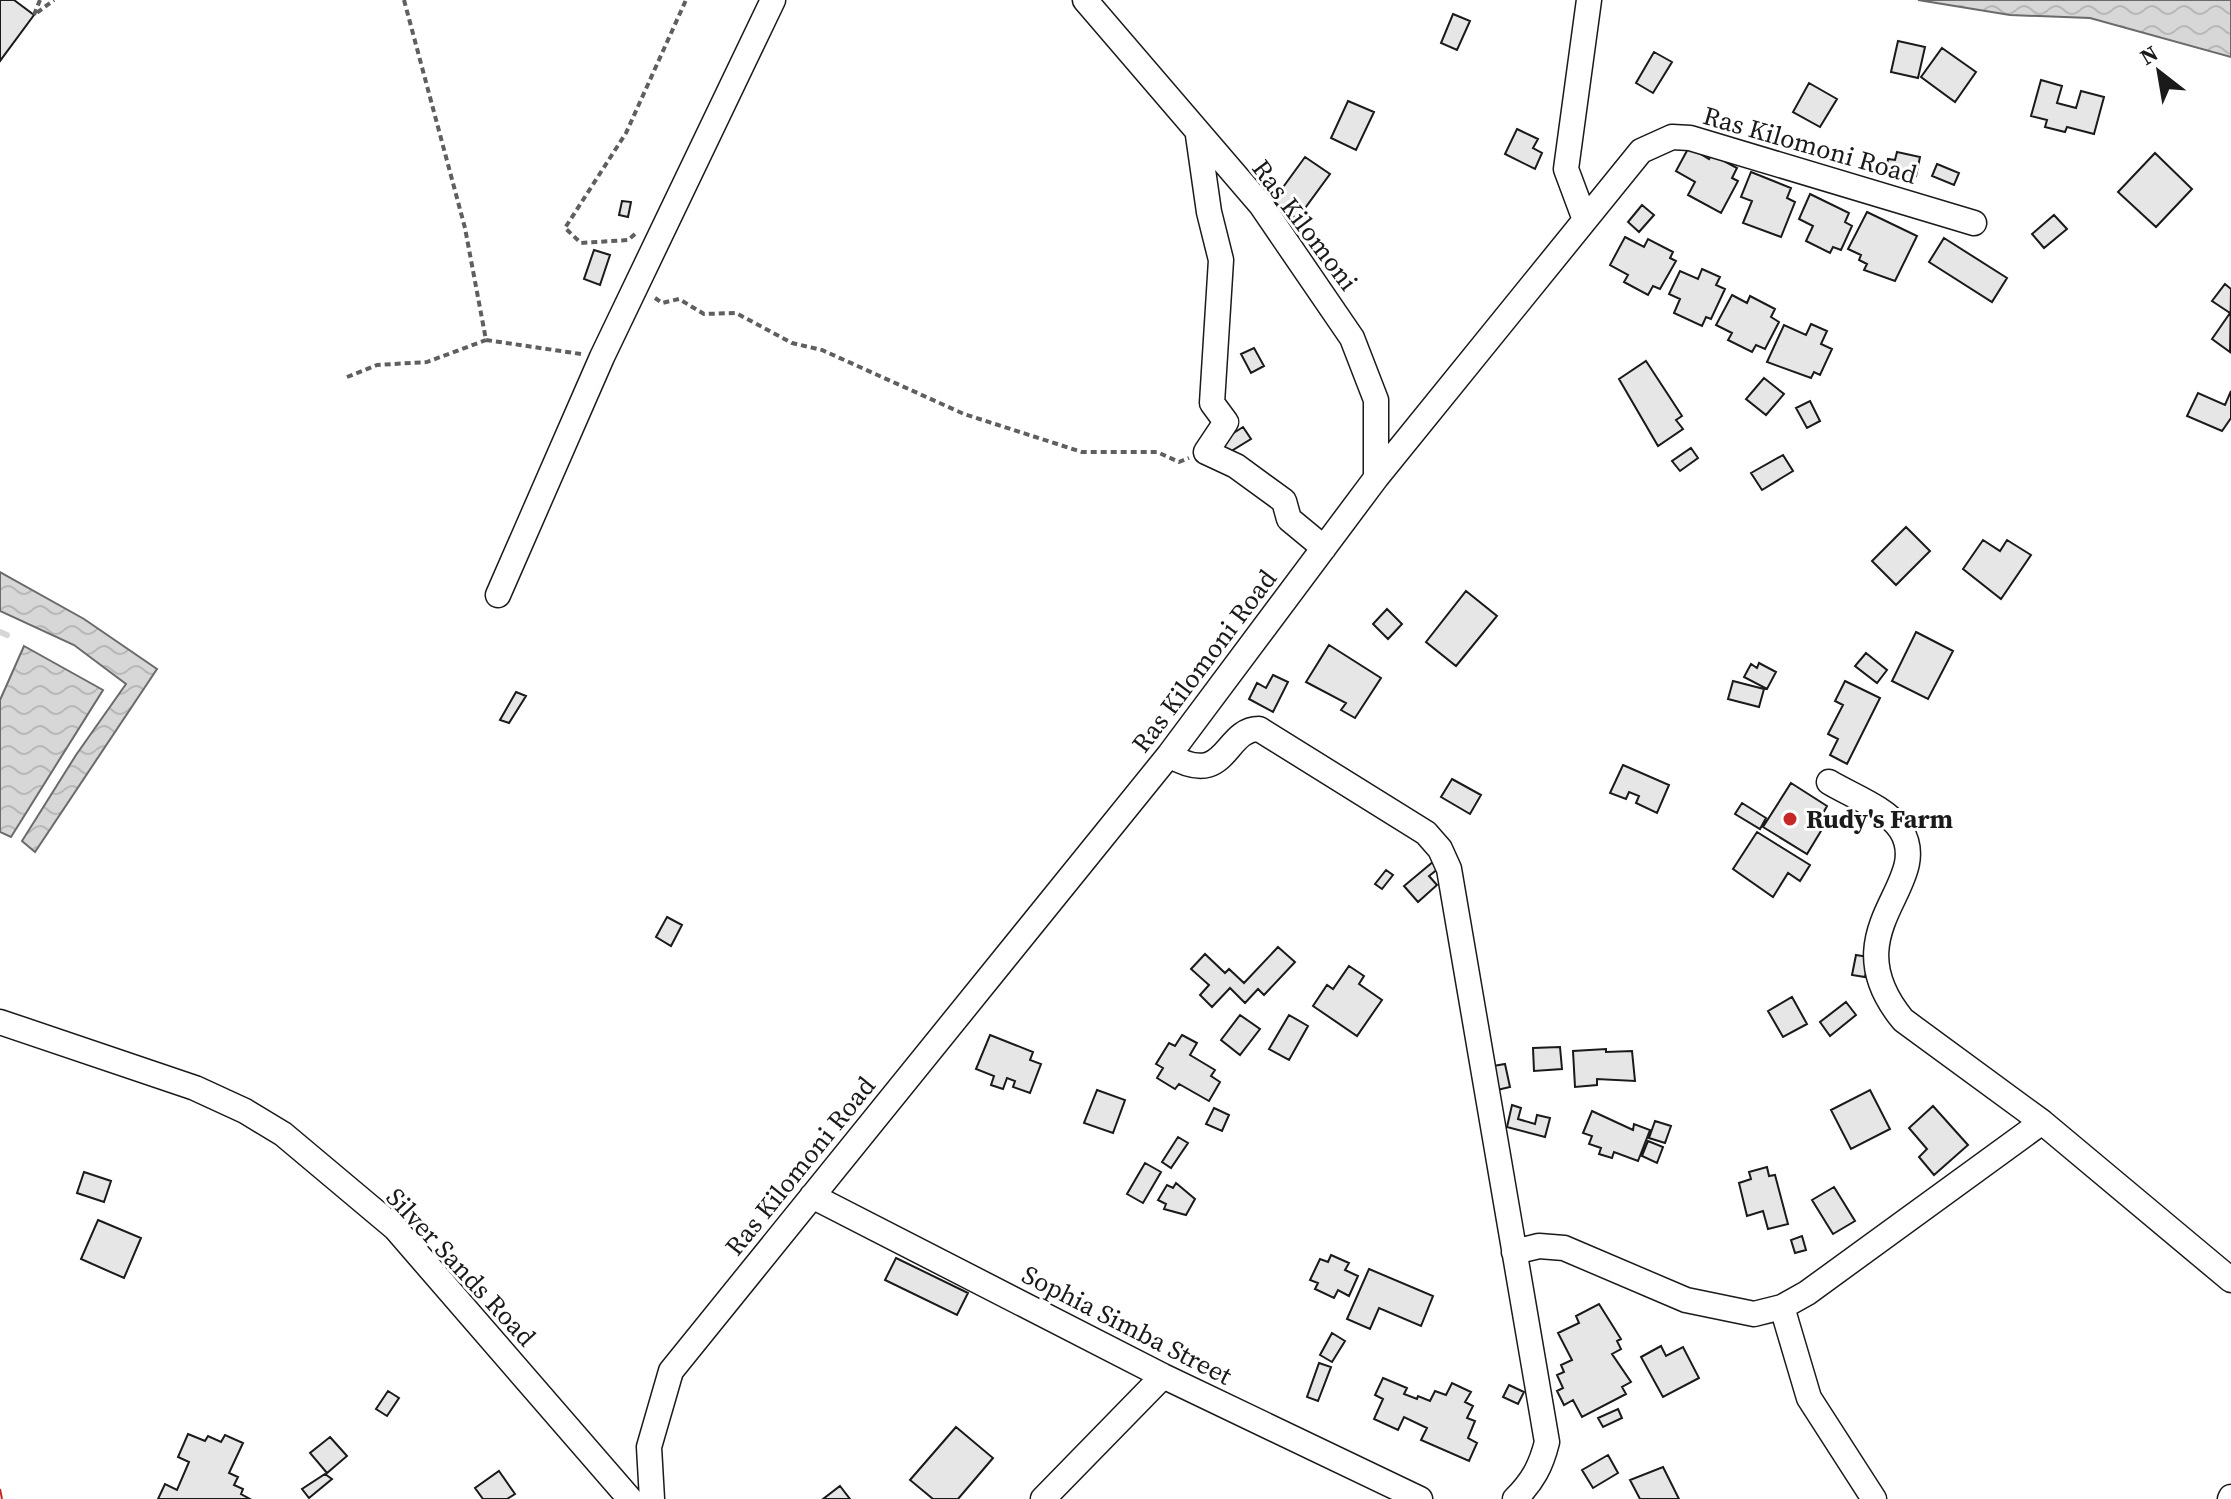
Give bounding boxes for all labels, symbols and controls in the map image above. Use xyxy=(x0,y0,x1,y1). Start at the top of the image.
north arrow xyxy=(2119,32,2199,112)
text: N xyxy=(2134,38,2163,72)
street label: Ras Kilomoni Road xyxy=(1699,97,1921,193)
street label: Ras Kilomoni xyxy=(1244,152,1366,298)
street label: Ras Kilomoni Road xyxy=(1123,562,1285,760)
place label: Rudy's Farm xyxy=(1806,801,1954,837)
marker: Rudy's Farm xyxy=(1781,810,1799,828)
street label: Ras Kilomoni Road xyxy=(717,1069,884,1263)
street label: Silver Sands Road xyxy=(378,1180,544,1354)
street label: Sophia Simba Street xyxy=(1016,1257,1239,1394)

